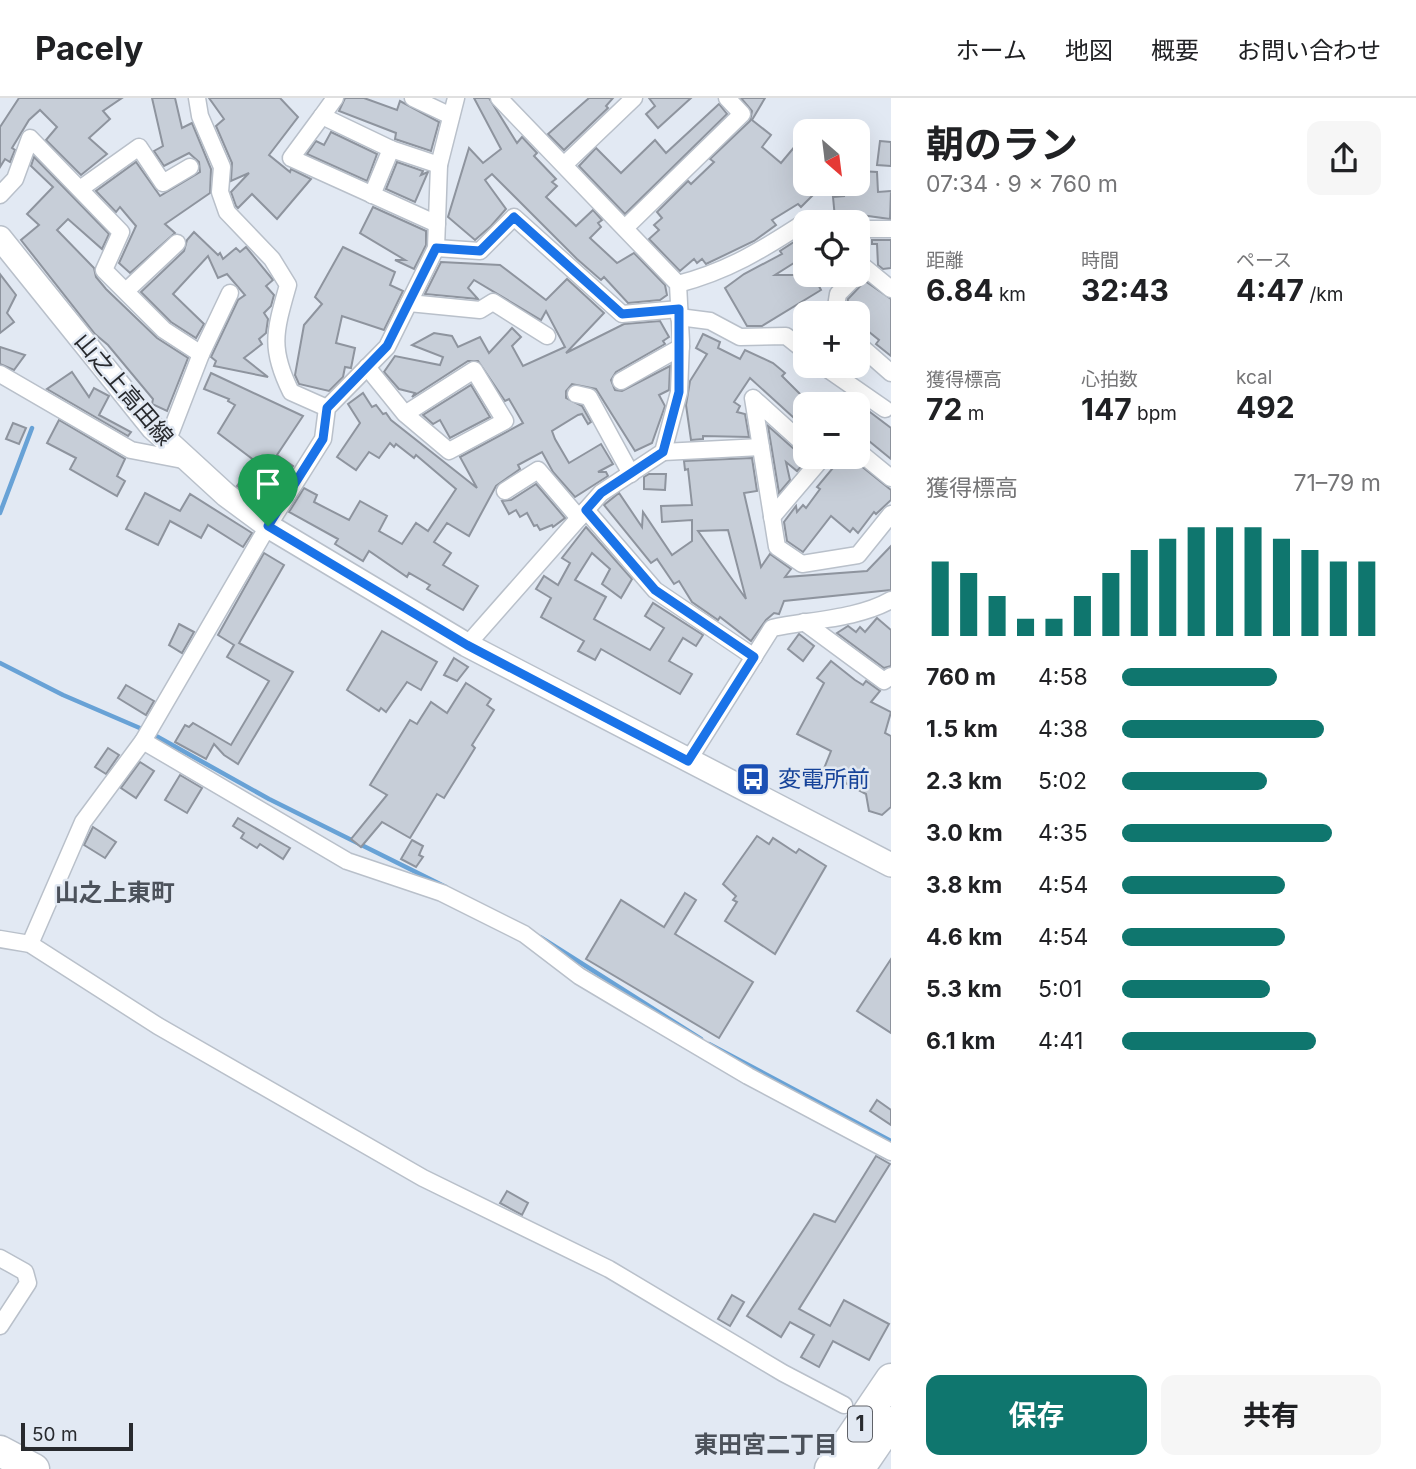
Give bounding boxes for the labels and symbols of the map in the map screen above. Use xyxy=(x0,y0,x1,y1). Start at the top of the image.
north arrow xyxy=(793,119,870,196)
street label: 山之上高田線 xyxy=(69,327,179,451)
pin xyxy=(238,454,298,526)
bus stop icon: 変電所前 xyxy=(734,760,772,798)
place label: 変電所前 xyxy=(778,765,870,793)
district label: 山之上東町 xyxy=(55,878,175,907)
road number: 1 xyxy=(848,1406,872,1442)
scale bar xyxy=(21,1420,133,1452)
district label: 東田宮二丁目 xyxy=(694,1430,838,1459)

